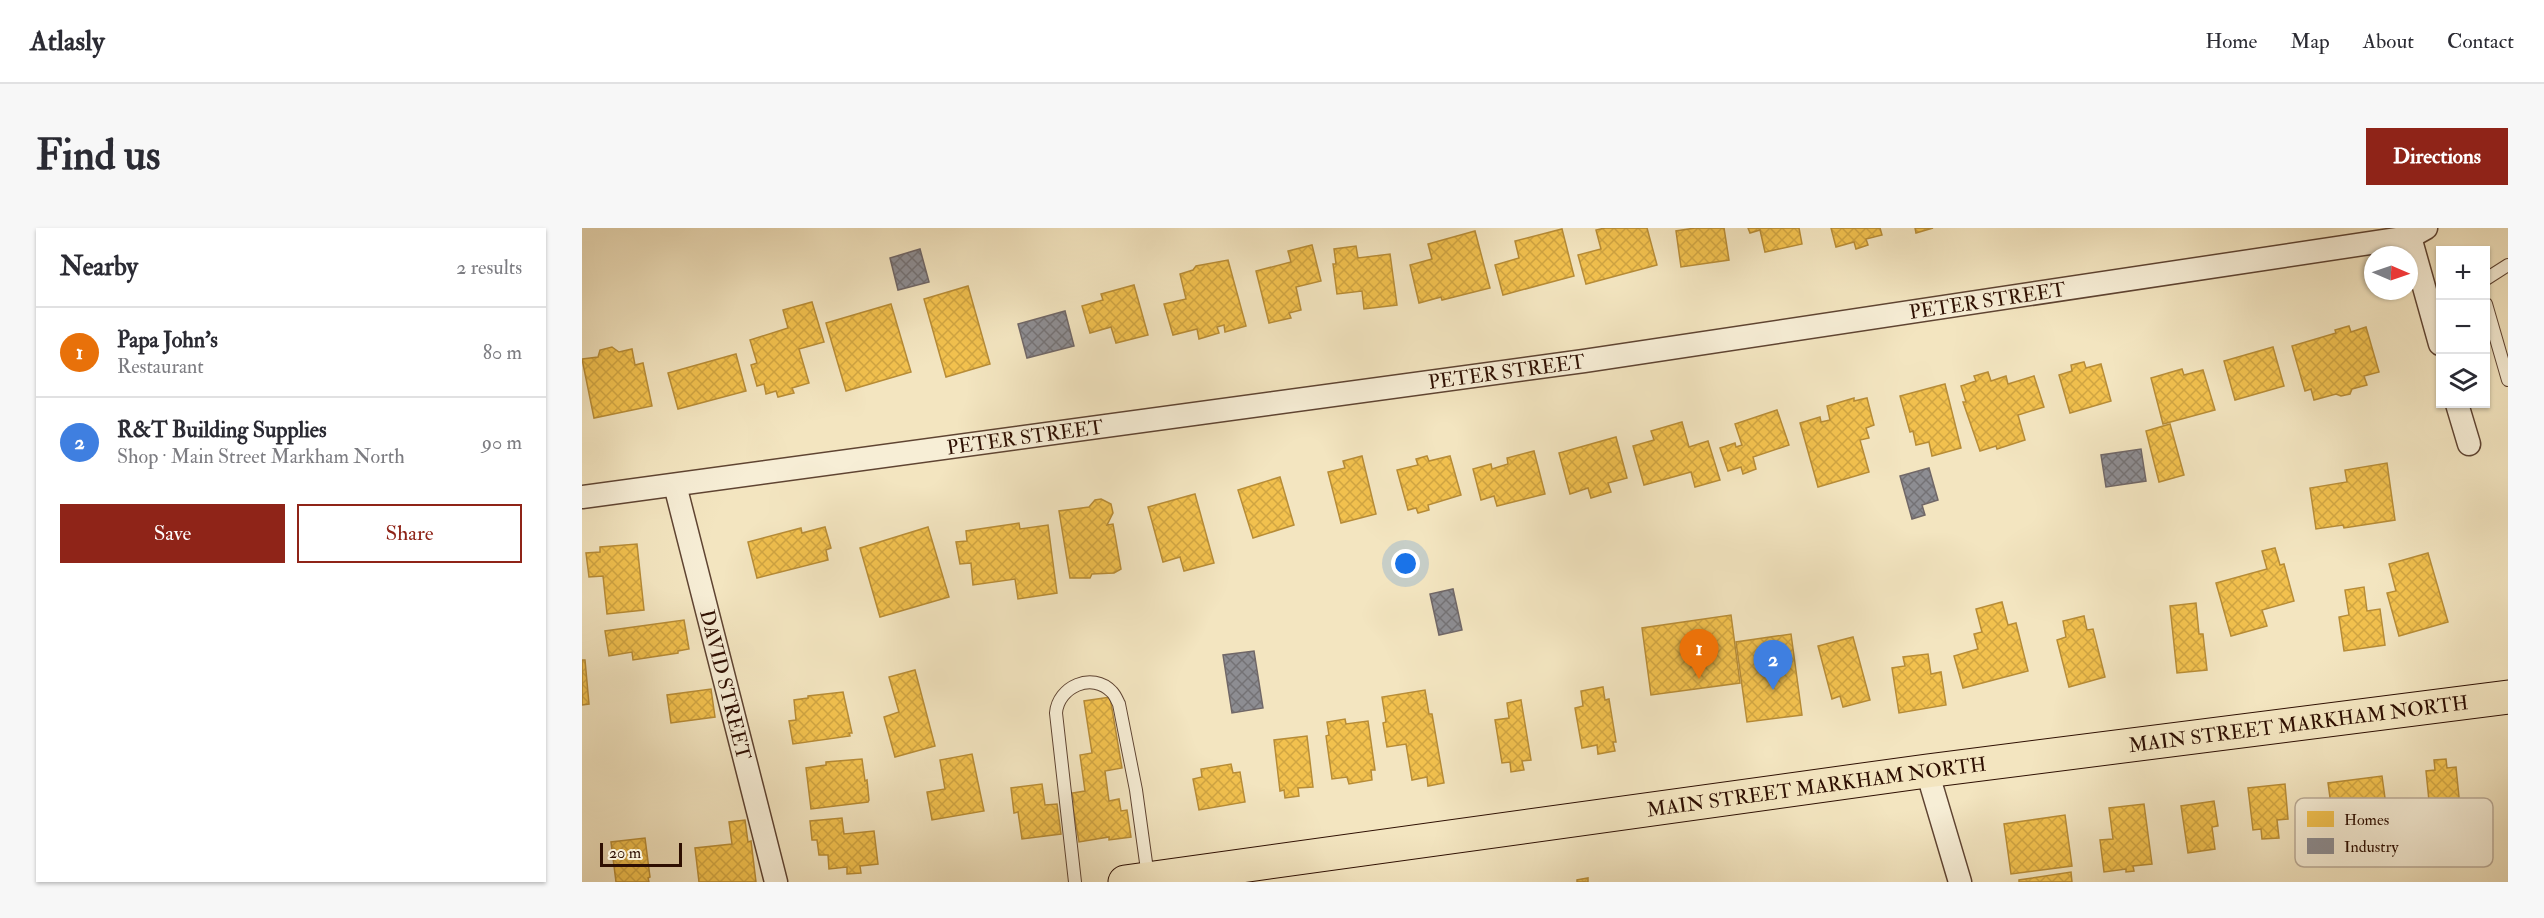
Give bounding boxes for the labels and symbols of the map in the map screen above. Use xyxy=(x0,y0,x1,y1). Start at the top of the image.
north arrow xyxy=(2364,246,2418,300)
street label: PETER STREET xyxy=(1907,276,2067,325)
street label: PETER STREET xyxy=(1427,348,1587,395)
street label: PETER STREET xyxy=(945,414,1105,460)
your location xyxy=(1391,549,1420,578)
street label: DAVID STREET xyxy=(695,607,757,763)
pin: 1 xyxy=(1680,630,1718,679)
pin: 2 xyxy=(1754,640,1792,690)
street label: MAIN STREET MARKHAM NORTH xyxy=(2127,690,2470,758)
street label: MAIN STREET MARKHAM NORTH xyxy=(1645,751,1988,822)
legend xyxy=(2295,798,2493,867)
text: Homes xyxy=(2344,810,2389,830)
text: Industry xyxy=(2344,837,2399,857)
scale bar xyxy=(600,840,682,868)

